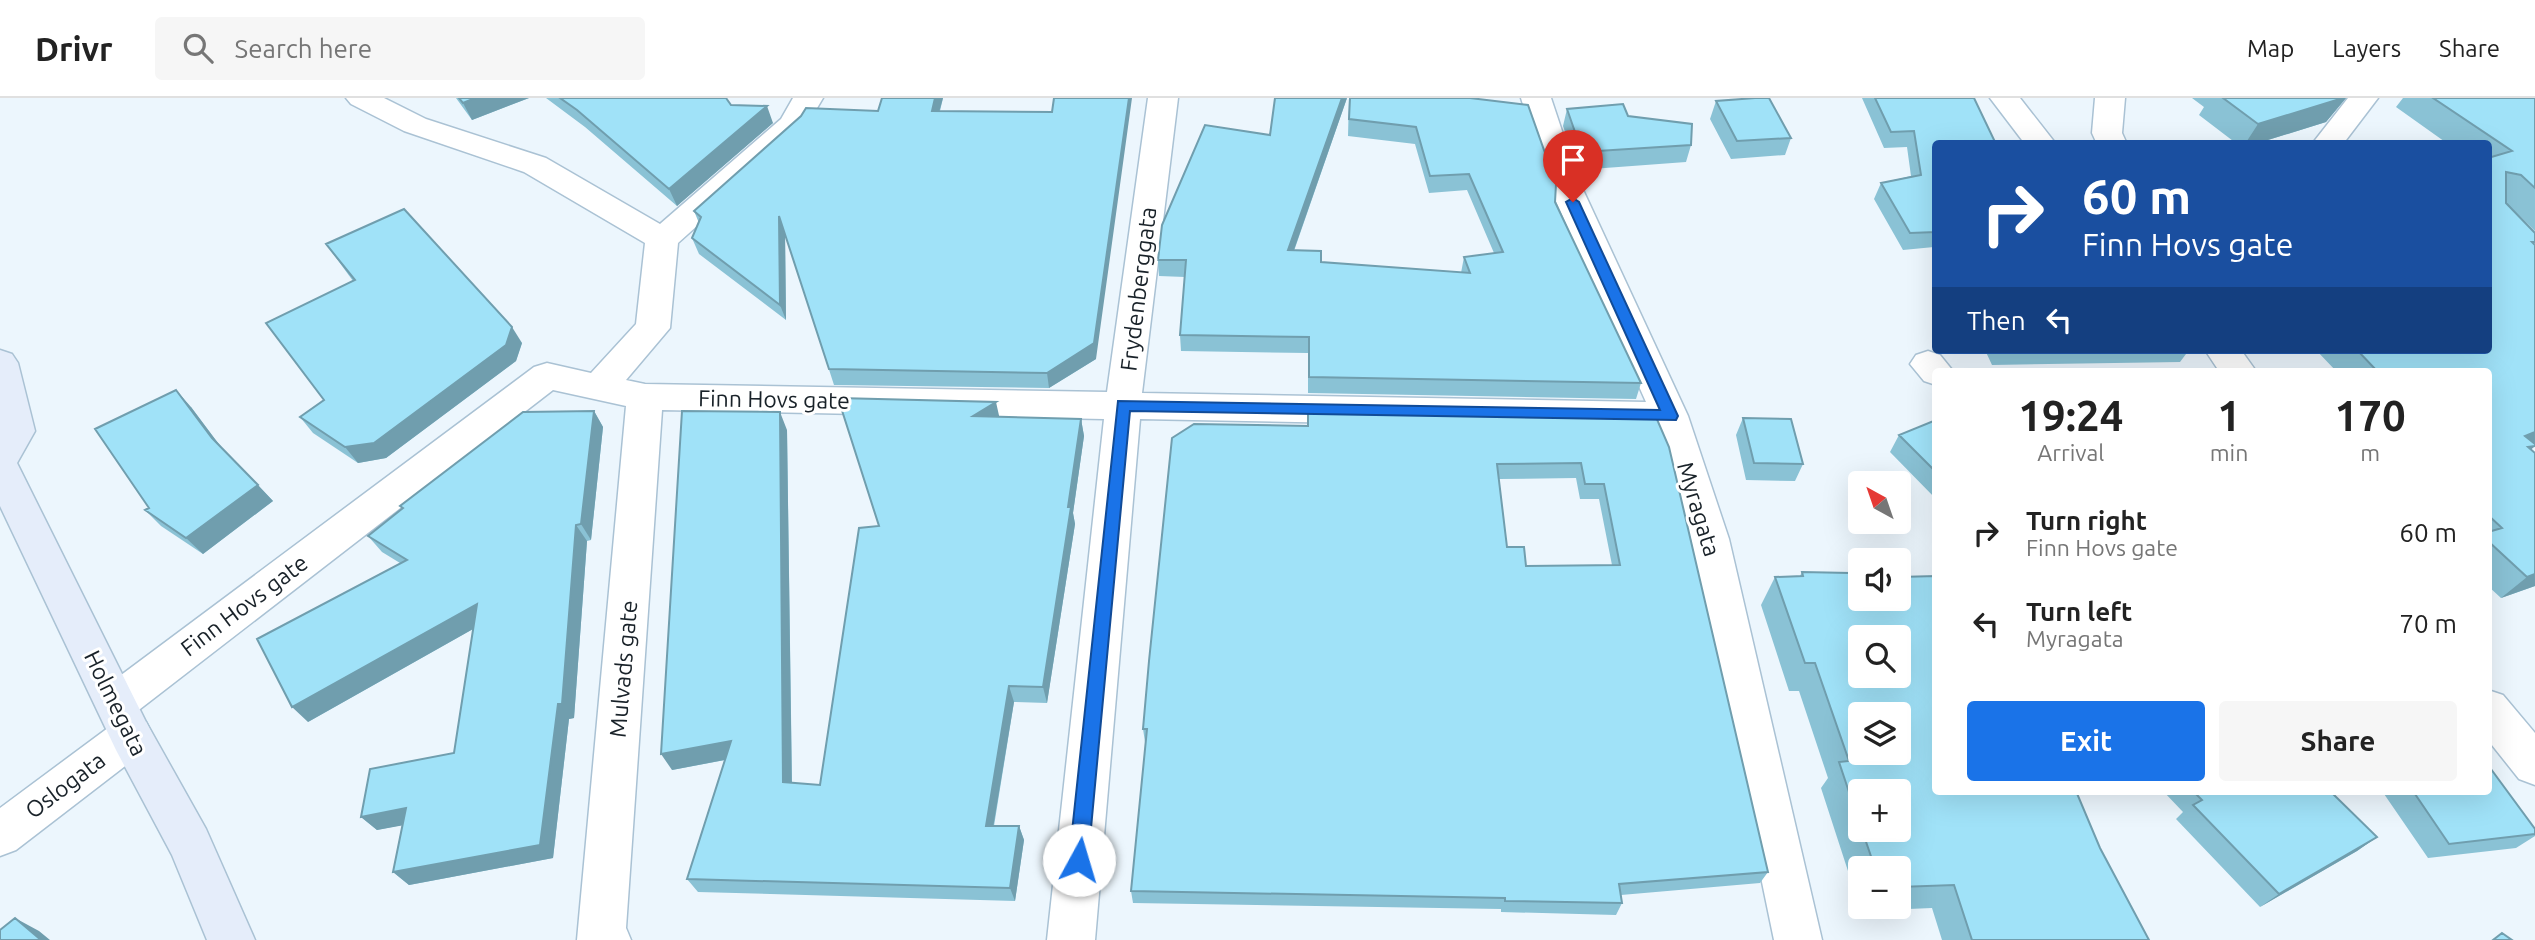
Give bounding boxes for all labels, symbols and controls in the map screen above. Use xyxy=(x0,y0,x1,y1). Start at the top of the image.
search box xyxy=(155,17,645,80)
icon: search xyxy=(179,29,217,67)
text: Drivr xyxy=(35,30,113,67)
text: Search here xyxy=(235,34,372,63)
text: Map xyxy=(2247,35,2294,62)
text: Layers xyxy=(2332,35,2401,62)
text: Share xyxy=(2439,35,2500,62)
pin xyxy=(1543,130,1603,202)
icon: arrive xyxy=(1554,141,1592,179)
icon: right xyxy=(1967,168,2058,259)
text: 60 m xyxy=(2082,168,2191,223)
street label: Frydenberggata xyxy=(1116,205,1160,373)
text: Finn Hovs gate xyxy=(2082,226,2293,262)
icon: left xyxy=(2040,301,2078,339)
text: Then xyxy=(1967,306,2026,335)
street label: Finn Hovs gate xyxy=(698,385,850,413)
text: 19:24 xyxy=(2018,392,2123,439)
text: 1 xyxy=(2217,392,2241,439)
text: 170 xyxy=(2335,392,2406,439)
text: Arrival xyxy=(2037,440,2104,465)
text: min xyxy=(2210,440,2248,465)
text: m xyxy=(2360,440,2380,465)
street label: Myragata xyxy=(1673,459,1725,559)
north arrow xyxy=(1848,471,1911,534)
map controls xyxy=(1848,471,1911,919)
text: Turn right xyxy=(2026,506,2147,535)
icon: right xyxy=(1967,514,2005,552)
text: 60 m xyxy=(2399,518,2457,547)
text: Finn Hovs gate xyxy=(2026,535,2178,560)
button: sound xyxy=(1848,548,1911,611)
street label: Finn Hovs gate xyxy=(176,549,312,661)
text: Turn left xyxy=(2026,597,2132,626)
street label: Mulvads gate xyxy=(605,599,641,739)
icon: left xyxy=(1967,605,2005,643)
text: 70 m xyxy=(2399,609,2457,638)
button: search xyxy=(1848,625,1911,688)
text: Myragata xyxy=(2026,626,2123,651)
street label: Holmegata xyxy=(80,646,152,760)
button: Exit xyxy=(1967,701,2205,781)
button: Share xyxy=(2219,701,2457,781)
button: layers xyxy=(1848,702,1911,765)
street label: Oslogata xyxy=(20,747,110,823)
button: + xyxy=(1848,779,1911,842)
position arrow xyxy=(1042,823,1116,897)
button: − xyxy=(1848,856,1911,919)

